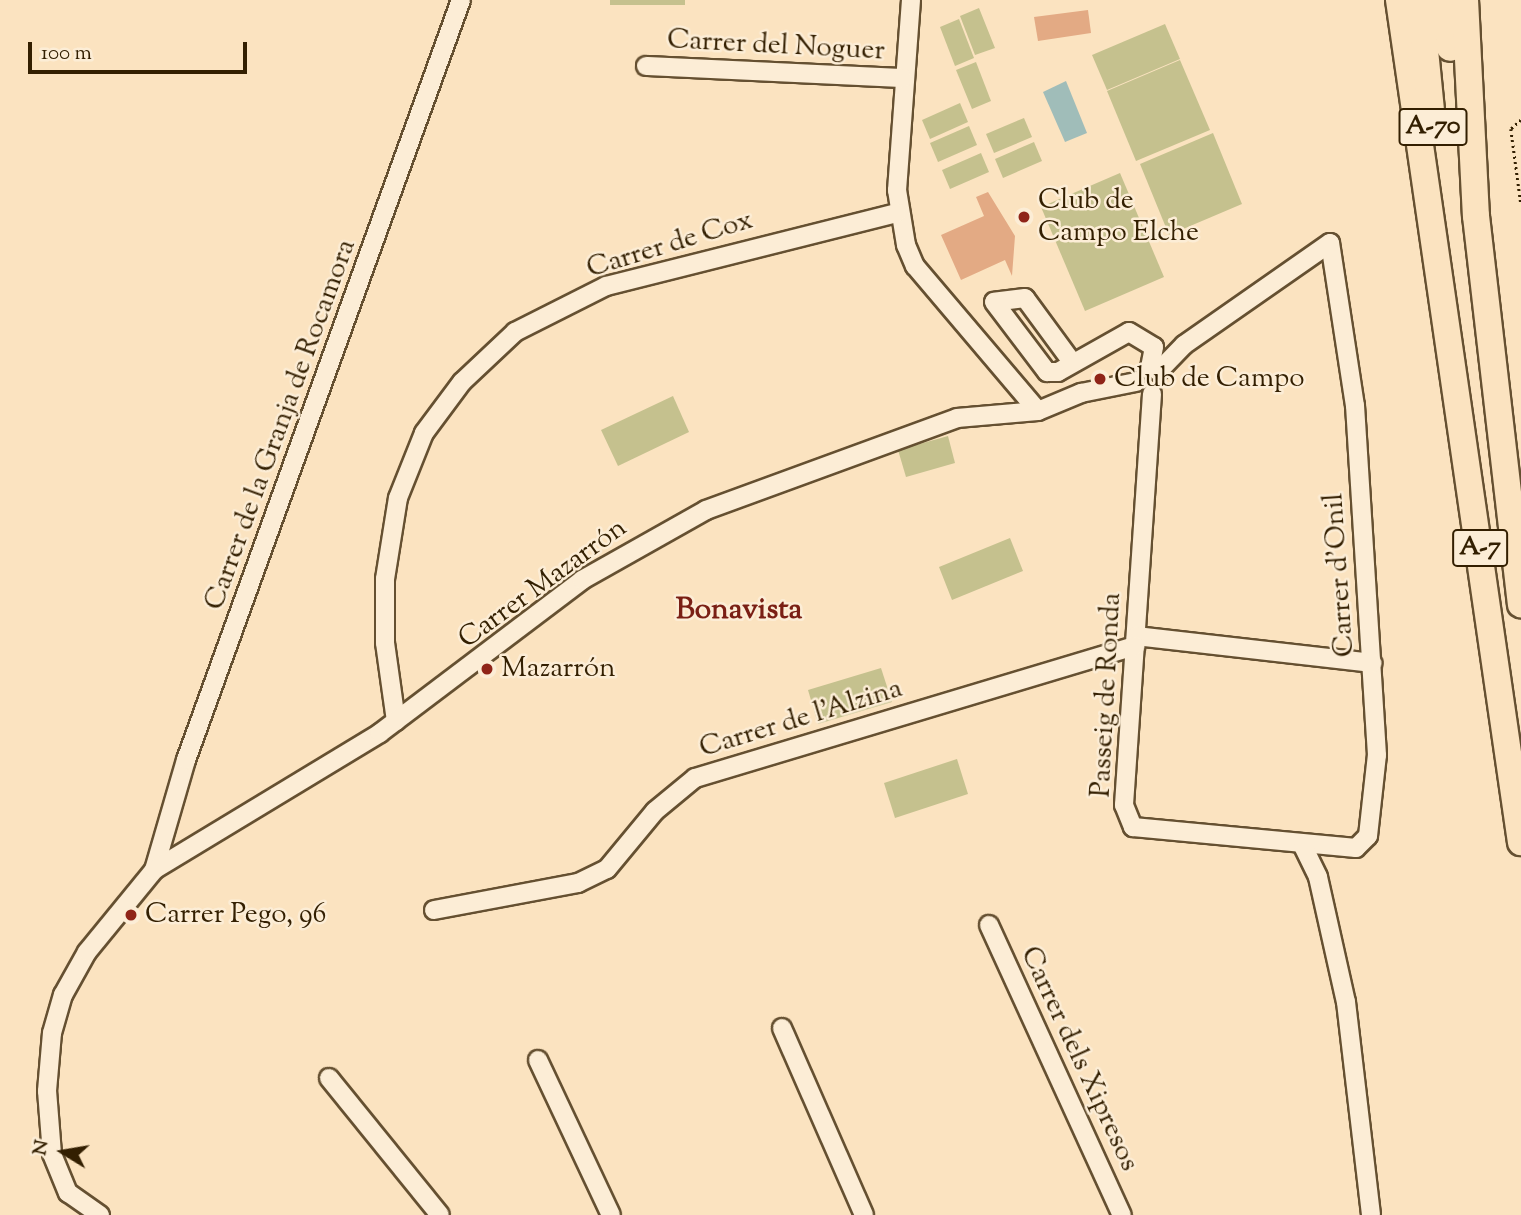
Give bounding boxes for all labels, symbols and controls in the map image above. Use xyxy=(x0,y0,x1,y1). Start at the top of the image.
street label: Carrer del Noguer xyxy=(666,24,886,68)
scale bar xyxy=(32,28,250,72)
text: 100 m xyxy=(41,39,92,69)
road number: A-70 xyxy=(1398,104,1468,150)
place label: Club de Campo Elche xyxy=(1038,184,1199,250)
street label: Carrer de Cox xyxy=(583,204,757,286)
marker: Club de Campo Elche xyxy=(1016,209,1032,225)
street label: Carrer de la Granja de Rocamora xyxy=(198,235,364,615)
place label: Club de Campo xyxy=(1114,362,1305,396)
marker: Club de Campo xyxy=(1092,371,1108,387)
street label: Carrer d'Onil xyxy=(1318,492,1362,658)
street label: Carrer Mazarrón xyxy=(452,512,634,656)
road number: A-7 xyxy=(1452,526,1508,570)
street label: Passeig de Ronda xyxy=(1085,592,1129,798)
district label: Bonavista xyxy=(676,593,802,629)
place label: Mazarrón xyxy=(501,652,616,686)
marker: Mazarrón xyxy=(479,661,495,677)
street label: Carrer de l'Alzina xyxy=(696,672,906,766)
place label: Carrer Pego, 96 xyxy=(145,898,326,932)
marker: Carrer Pego, 96 xyxy=(123,907,139,923)
street label: Carrer dels Xipresos xyxy=(1012,941,1146,1177)
north arrow xyxy=(28,1117,98,1187)
text: N xyxy=(27,1138,57,1158)

